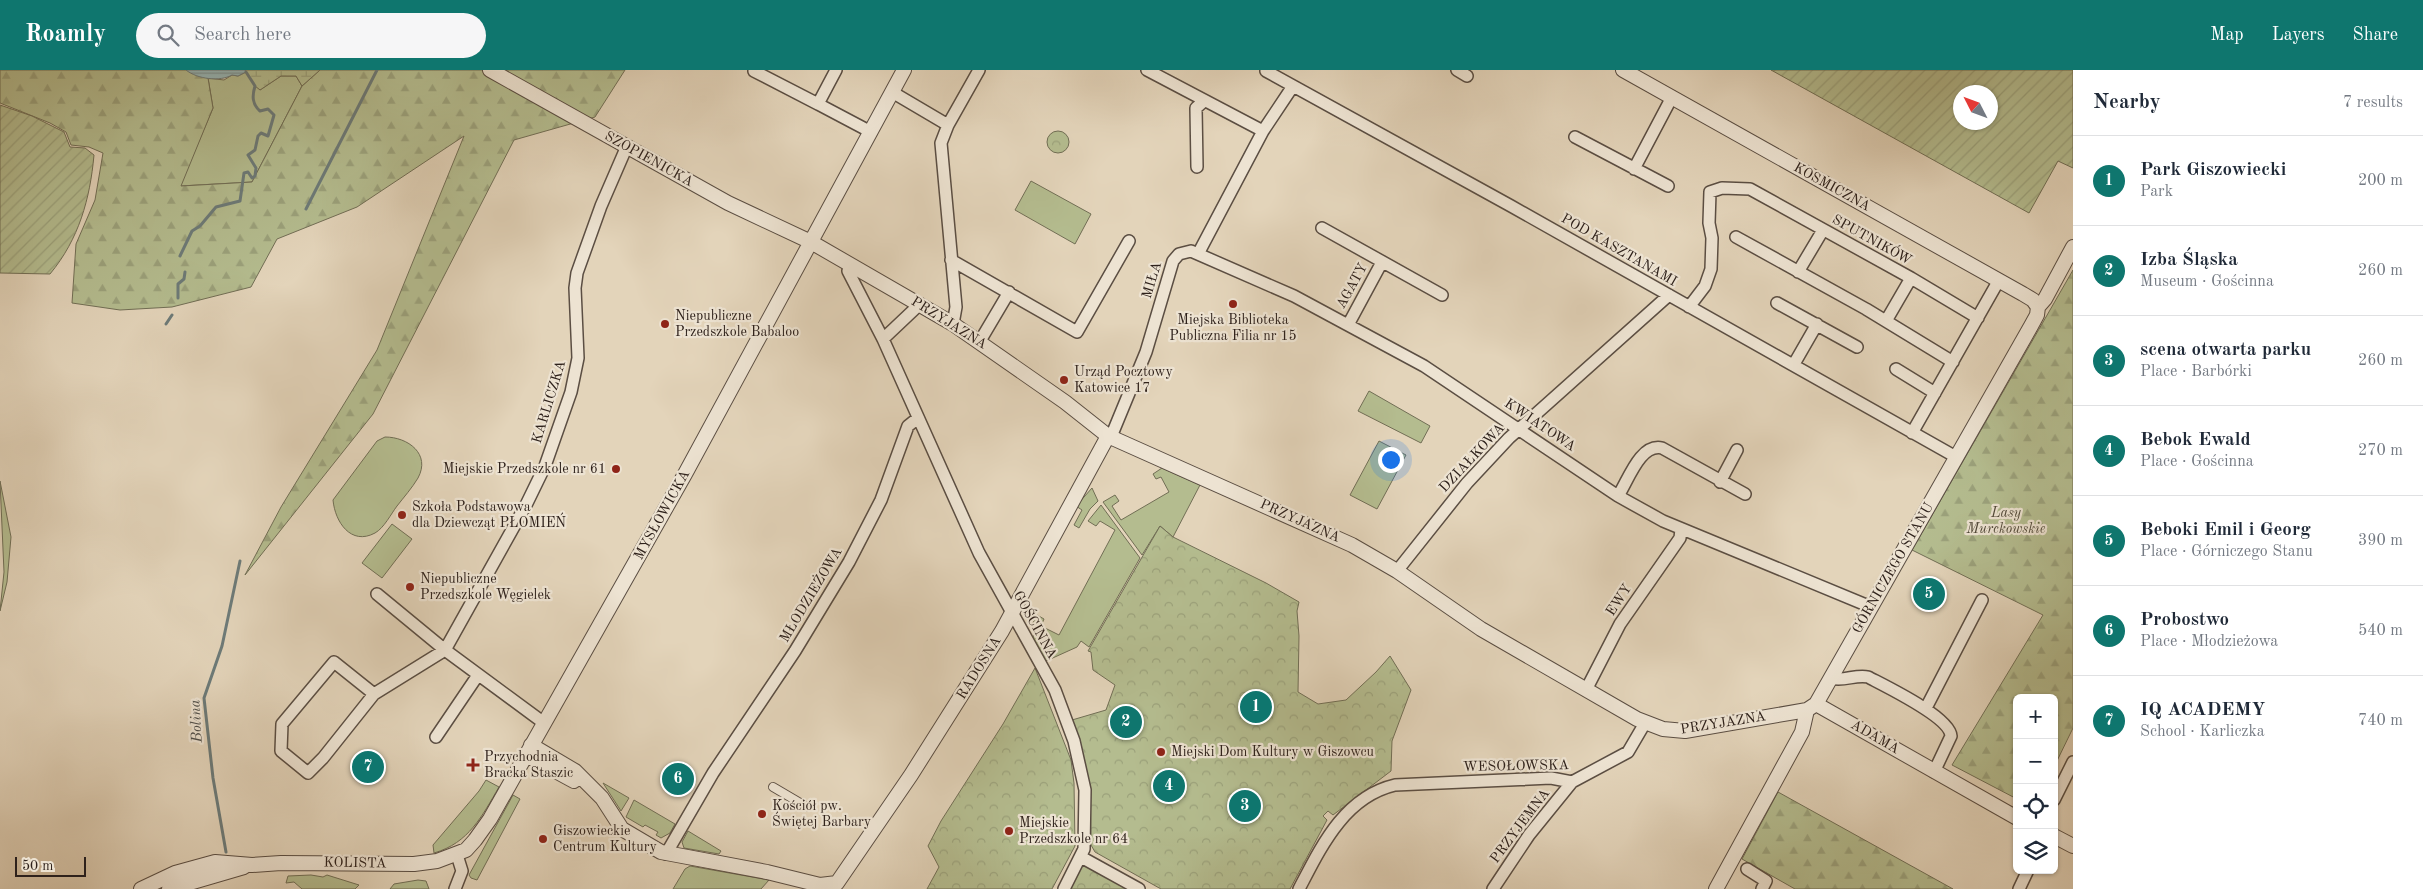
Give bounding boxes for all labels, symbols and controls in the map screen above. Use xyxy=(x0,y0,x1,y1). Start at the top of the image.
search box xyxy=(136,13,486,58)
icon: search xyxy=(154,21,182,49)
text: Roamly xyxy=(25,23,106,47)
text: Search here xyxy=(194,26,291,45)
text: Map xyxy=(2210,26,2244,44)
text: Layers xyxy=(2272,26,2324,44)
text: Share xyxy=(2352,26,2398,44)
north arrow xyxy=(1953,85,1998,130)
text: Nearby xyxy=(2093,92,2161,113)
text: 7 results xyxy=(2343,95,2403,111)
street label: SZOPIENICKA xyxy=(602,129,696,189)
street label: KOSMICZNA xyxy=(1791,160,1873,214)
text: Park Giszowiecki xyxy=(2140,161,2286,180)
text: 1 xyxy=(2104,173,2114,189)
text: 200 m xyxy=(2358,173,2403,189)
text: Park xyxy=(2140,184,2173,200)
street label: SPUTNIKÓW xyxy=(1830,209,1916,268)
street label: POD KASZTANAMI xyxy=(1559,211,1679,289)
text: Izba Śląska xyxy=(2140,251,2238,270)
street label: MIŁA xyxy=(1140,260,1164,300)
street label: AGATY xyxy=(1334,261,1370,311)
text: 2 xyxy=(2104,263,2114,279)
text: 260 m xyxy=(2358,263,2403,279)
text: Museum · Gościnna xyxy=(2140,274,2274,290)
street label: PRZYJAZNA xyxy=(909,294,990,352)
marker: Miejska Biblioteka Publiczna Filia nr 15 xyxy=(1227,298,1239,310)
place label: Niepubliczne Przedszkole Babaloo xyxy=(675,309,799,339)
place label: Miejska Biblioteka Publiczna Filia nr 15 xyxy=(1169,313,1297,343)
marker: Niepubliczne Przedszkole Babaloo xyxy=(659,318,671,330)
text: scena otwarta parku xyxy=(2140,341,2311,360)
text: 3 xyxy=(2104,353,2114,369)
text: 260 m xyxy=(2358,353,2403,369)
street label: KARLICZKA xyxy=(530,359,568,445)
text: Place · Barbórki xyxy=(2140,364,2252,380)
place label: Urząd Pocztowy Katowice 17 xyxy=(1074,365,1173,395)
marker: Urząd Pocztowy Katowice 17 xyxy=(1058,374,1070,386)
street label: KWIATOWA xyxy=(1502,396,1578,454)
street label: DZIAŁKOWA xyxy=(1437,421,1507,495)
text: Bebok Ewald xyxy=(2140,431,2251,450)
text: 4 xyxy=(2104,443,2114,459)
text: 270 m xyxy=(2358,443,2403,459)
your location xyxy=(1378,447,1404,473)
text: Place · Gościnna xyxy=(2140,454,2254,470)
place label: Miejskie Przedszkole nr 61 xyxy=(443,462,606,476)
marker: Miejskie Przedszkole nr 61 xyxy=(610,463,622,475)
street label: MYSŁOWICKA xyxy=(632,468,693,562)
street label: PRZYJAZNA xyxy=(1258,497,1343,545)
street label: GÓRNICZEGO STANU xyxy=(1846,498,1936,636)
place label: Szkoła Podstawowa dla Dziewcząt PŁOMIEŃ xyxy=(412,500,566,530)
park label: Lasy Murckowskie xyxy=(1966,506,2046,536)
marker: Szkoła Podstawowa dla Dziewcząt PŁOMIEŃ xyxy=(396,509,408,521)
text: Beboki Emil i Georg xyxy=(2140,521,2311,540)
text: 5 xyxy=(2104,533,2114,549)
text: 390 m xyxy=(2358,533,2403,549)
street label: MŁODZIEŻOWA xyxy=(775,543,845,645)
text: Place · Górniczego Stanu xyxy=(2140,544,2313,560)
place label: Niepubliczne Przedszkole Węgielek xyxy=(420,572,551,602)
pin: 5 xyxy=(1913,575,1945,613)
marker: Niepubliczne Przedszkole Węgielek xyxy=(404,581,416,593)
street label: EWY xyxy=(1604,582,1634,618)
street label: GOŚCINNA xyxy=(1011,587,1063,662)
text: Probostwo xyxy=(2140,611,2229,630)
text: 6 xyxy=(2104,623,2114,639)
text: 540 m xyxy=(2358,623,2403,639)
street label: RADOSNA xyxy=(954,634,1004,702)
text: Place · Młodzieżowa xyxy=(2140,634,2278,650)
pin: 1 xyxy=(1240,688,1272,726)
map controls xyxy=(2013,694,2058,874)
button: + xyxy=(2013,694,2058,739)
water label: Bolina xyxy=(188,699,206,744)
text: IQ ACADEMY xyxy=(2140,701,2265,720)
pin: 2 xyxy=(1110,703,1142,741)
street label: PRZYJAZNA xyxy=(1679,709,1767,737)
text: 7 xyxy=(2104,713,2114,729)
text: 740 m xyxy=(2358,713,2403,729)
street label: ADAMA xyxy=(1848,717,1902,757)
text: School · Karliczka xyxy=(2140,724,2265,740)
button: − xyxy=(2013,739,2058,784)
place label: Miejski Dom Kultury w Giszowcu xyxy=(1171,745,1375,759)
marker: Miejski Dom Kultury w Giszowcu xyxy=(1155,746,1167,758)
pin: 7 xyxy=(352,748,384,786)
place label: Przychodnia Bracka Staszic xyxy=(484,750,573,780)
marker: Przychodnia Bracka Staszic xyxy=(466,758,480,772)
street label: WESOŁOWSKA xyxy=(1463,758,1570,774)
pin: 6 xyxy=(662,760,694,798)
pin: 4 xyxy=(1153,767,1185,805)
button: locate xyxy=(2013,784,2058,829)
street label: PRZYJEMNA xyxy=(1488,786,1553,866)
pin: 3 xyxy=(1229,787,1261,825)
place label: Kościół pw. Świętej Barbary xyxy=(772,799,872,829)
marker: Kościół pw. Świętej Barbary xyxy=(756,808,768,820)
place label: Miejskie Przedszkole nr 64 xyxy=(1019,816,1128,846)
place label: Giszowieckie Centrum Kultury xyxy=(553,824,657,854)
marker: Miejskie Przedszkole nr 64 xyxy=(1003,825,1015,837)
button: layers xyxy=(2013,829,2058,874)
marker: Giszowieckie Centrum Kultury xyxy=(537,833,549,845)
scale bar xyxy=(15,854,86,877)
street label: KOLISTA xyxy=(323,855,387,871)
text: 50 m xyxy=(22,859,53,873)

